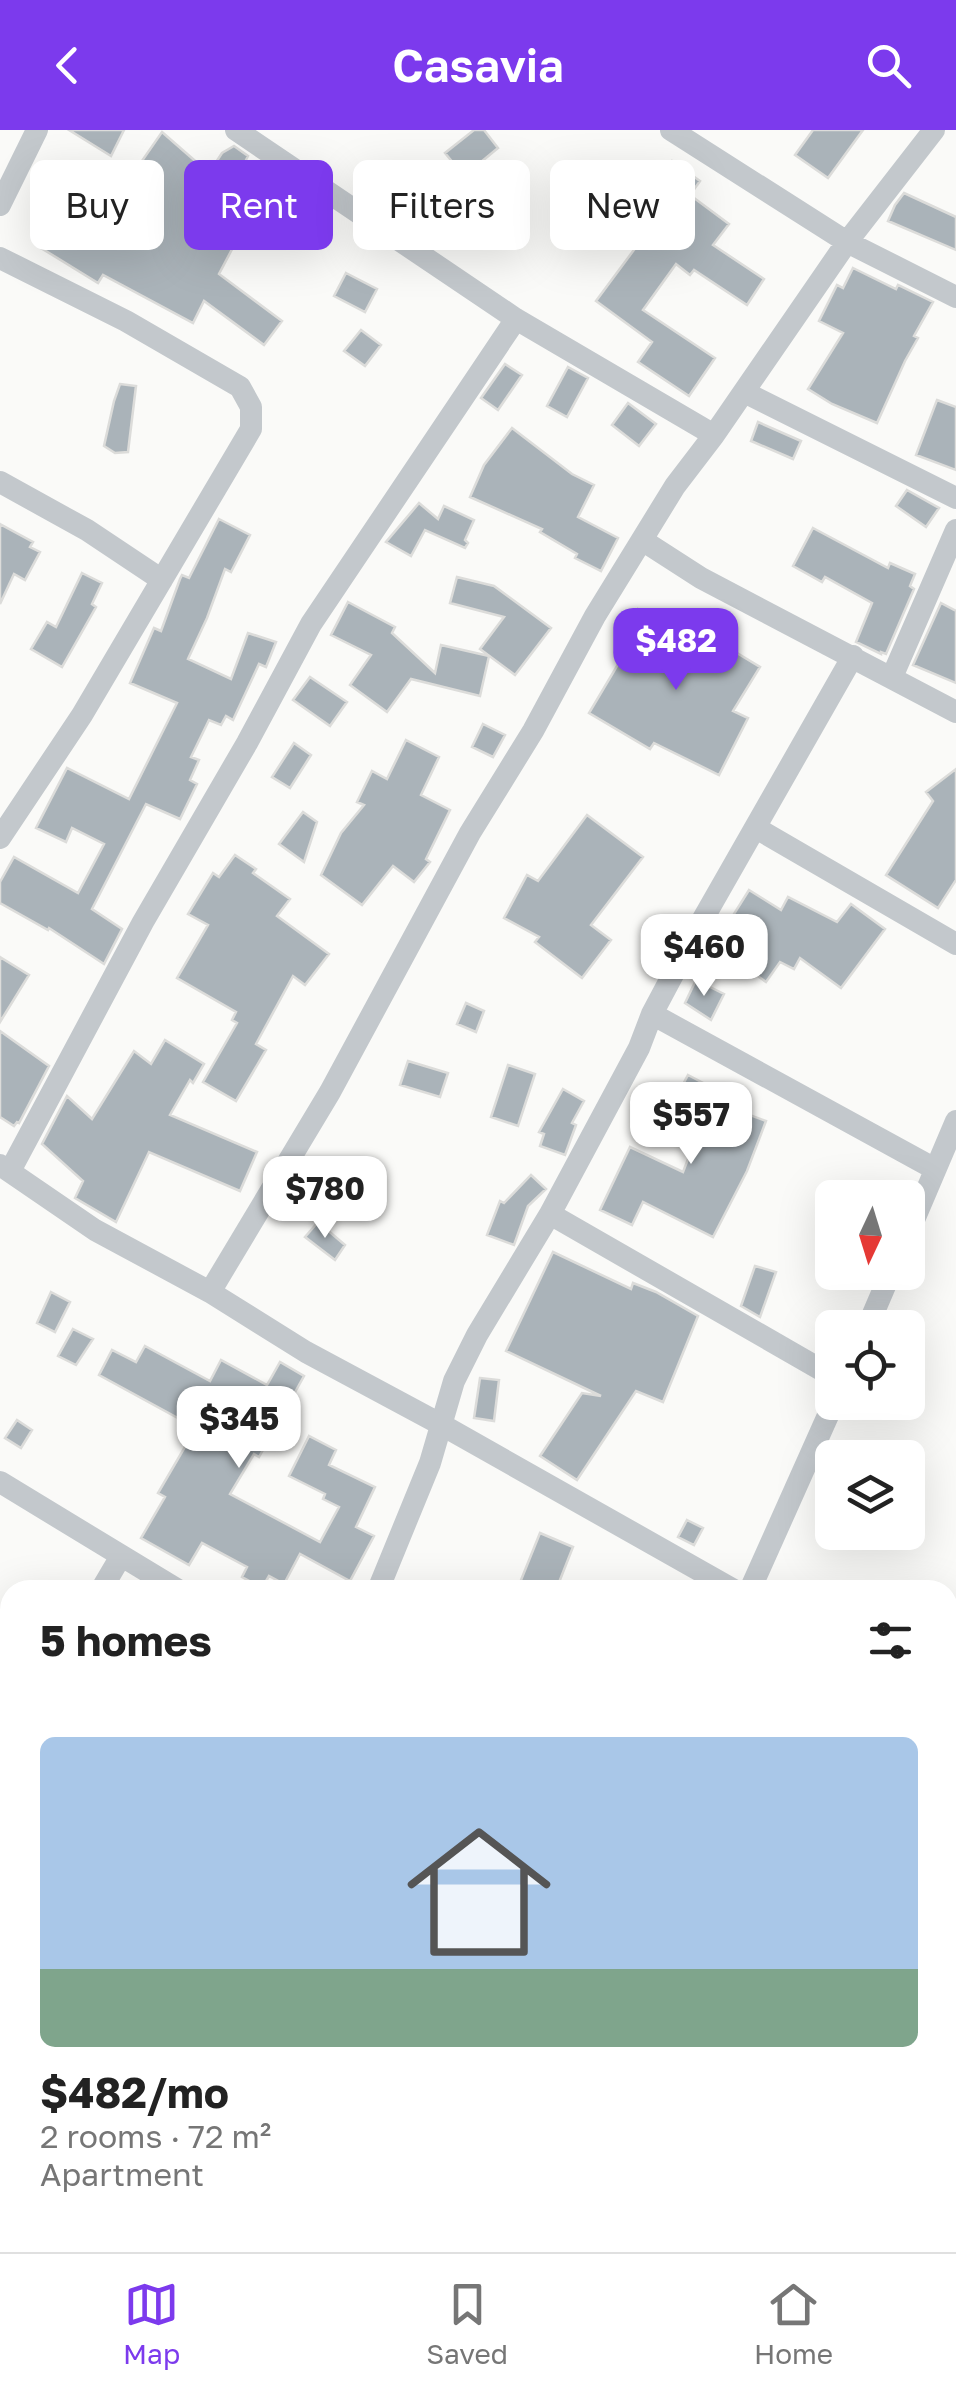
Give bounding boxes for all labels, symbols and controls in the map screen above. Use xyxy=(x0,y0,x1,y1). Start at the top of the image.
icon: back xyxy=(40,38,95,93)
text: Casavia xyxy=(392,38,564,92)
icon: search xyxy=(861,38,916,93)
chip: Buy xyxy=(30,160,164,250)
chip: Rent xyxy=(184,160,333,250)
chip: Filters xyxy=(353,160,530,250)
chip: New xyxy=(550,160,695,250)
pin: $482 xyxy=(617,608,735,693)
text: $482 xyxy=(635,621,717,659)
pin: $460 xyxy=(645,914,763,999)
text: $460 xyxy=(663,927,745,965)
pin: $557 xyxy=(632,1082,750,1167)
text: $557 xyxy=(652,1095,730,1133)
pin: $780 xyxy=(266,1156,384,1241)
text: $780 xyxy=(285,1169,365,1207)
north arrow xyxy=(815,1180,925,1290)
map controls xyxy=(815,1180,925,1550)
button: locate xyxy=(815,1310,925,1420)
pin: $345 xyxy=(180,1386,298,1471)
text: $345 xyxy=(199,1399,279,1437)
button: layers xyxy=(815,1440,925,1550)
icon: filters xyxy=(863,1613,918,1668)
text: 5 homes xyxy=(40,1615,212,1665)
icon: home xyxy=(389,1802,569,1982)
text: $482/mo xyxy=(40,2067,229,2117)
text: 2 rooms · 72 m² xyxy=(40,2117,271,2155)
text: Apartment xyxy=(40,2155,204,2193)
tab: Map xyxy=(123,2277,180,2370)
tab: Saved xyxy=(426,2277,508,2370)
tab: Home xyxy=(754,2277,833,2370)

